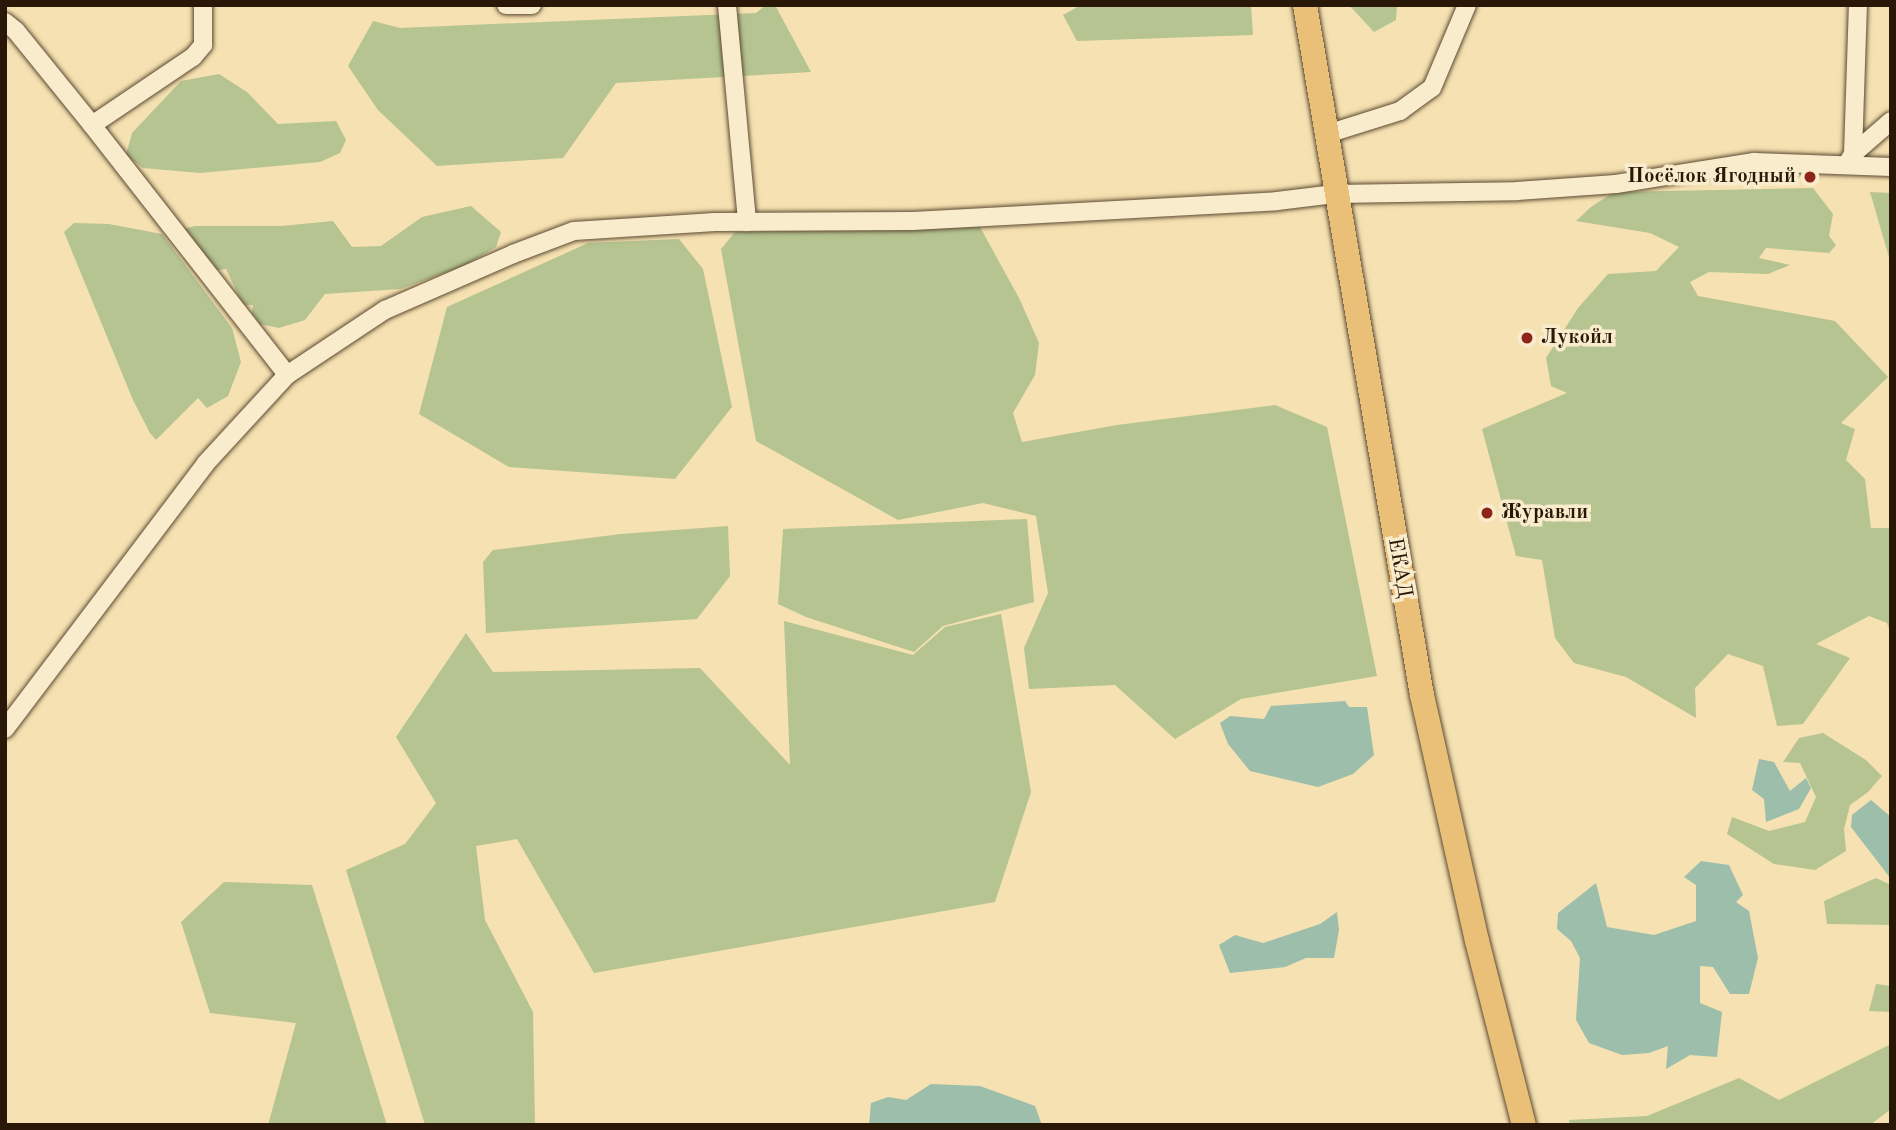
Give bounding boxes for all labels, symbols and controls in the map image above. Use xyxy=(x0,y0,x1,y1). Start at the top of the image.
place label: Посёлок Ягодный xyxy=(1627,164,1796,190)
marker: Посёлок Ягодный xyxy=(1802,169,1818,185)
place label: Лукойл xyxy=(1541,325,1613,351)
marker: Лукойл xyxy=(1519,330,1535,346)
place label: Журавли xyxy=(1501,500,1588,526)
marker: Журавли xyxy=(1479,505,1495,521)
street label: ЕКАД xyxy=(1381,536,1417,600)

